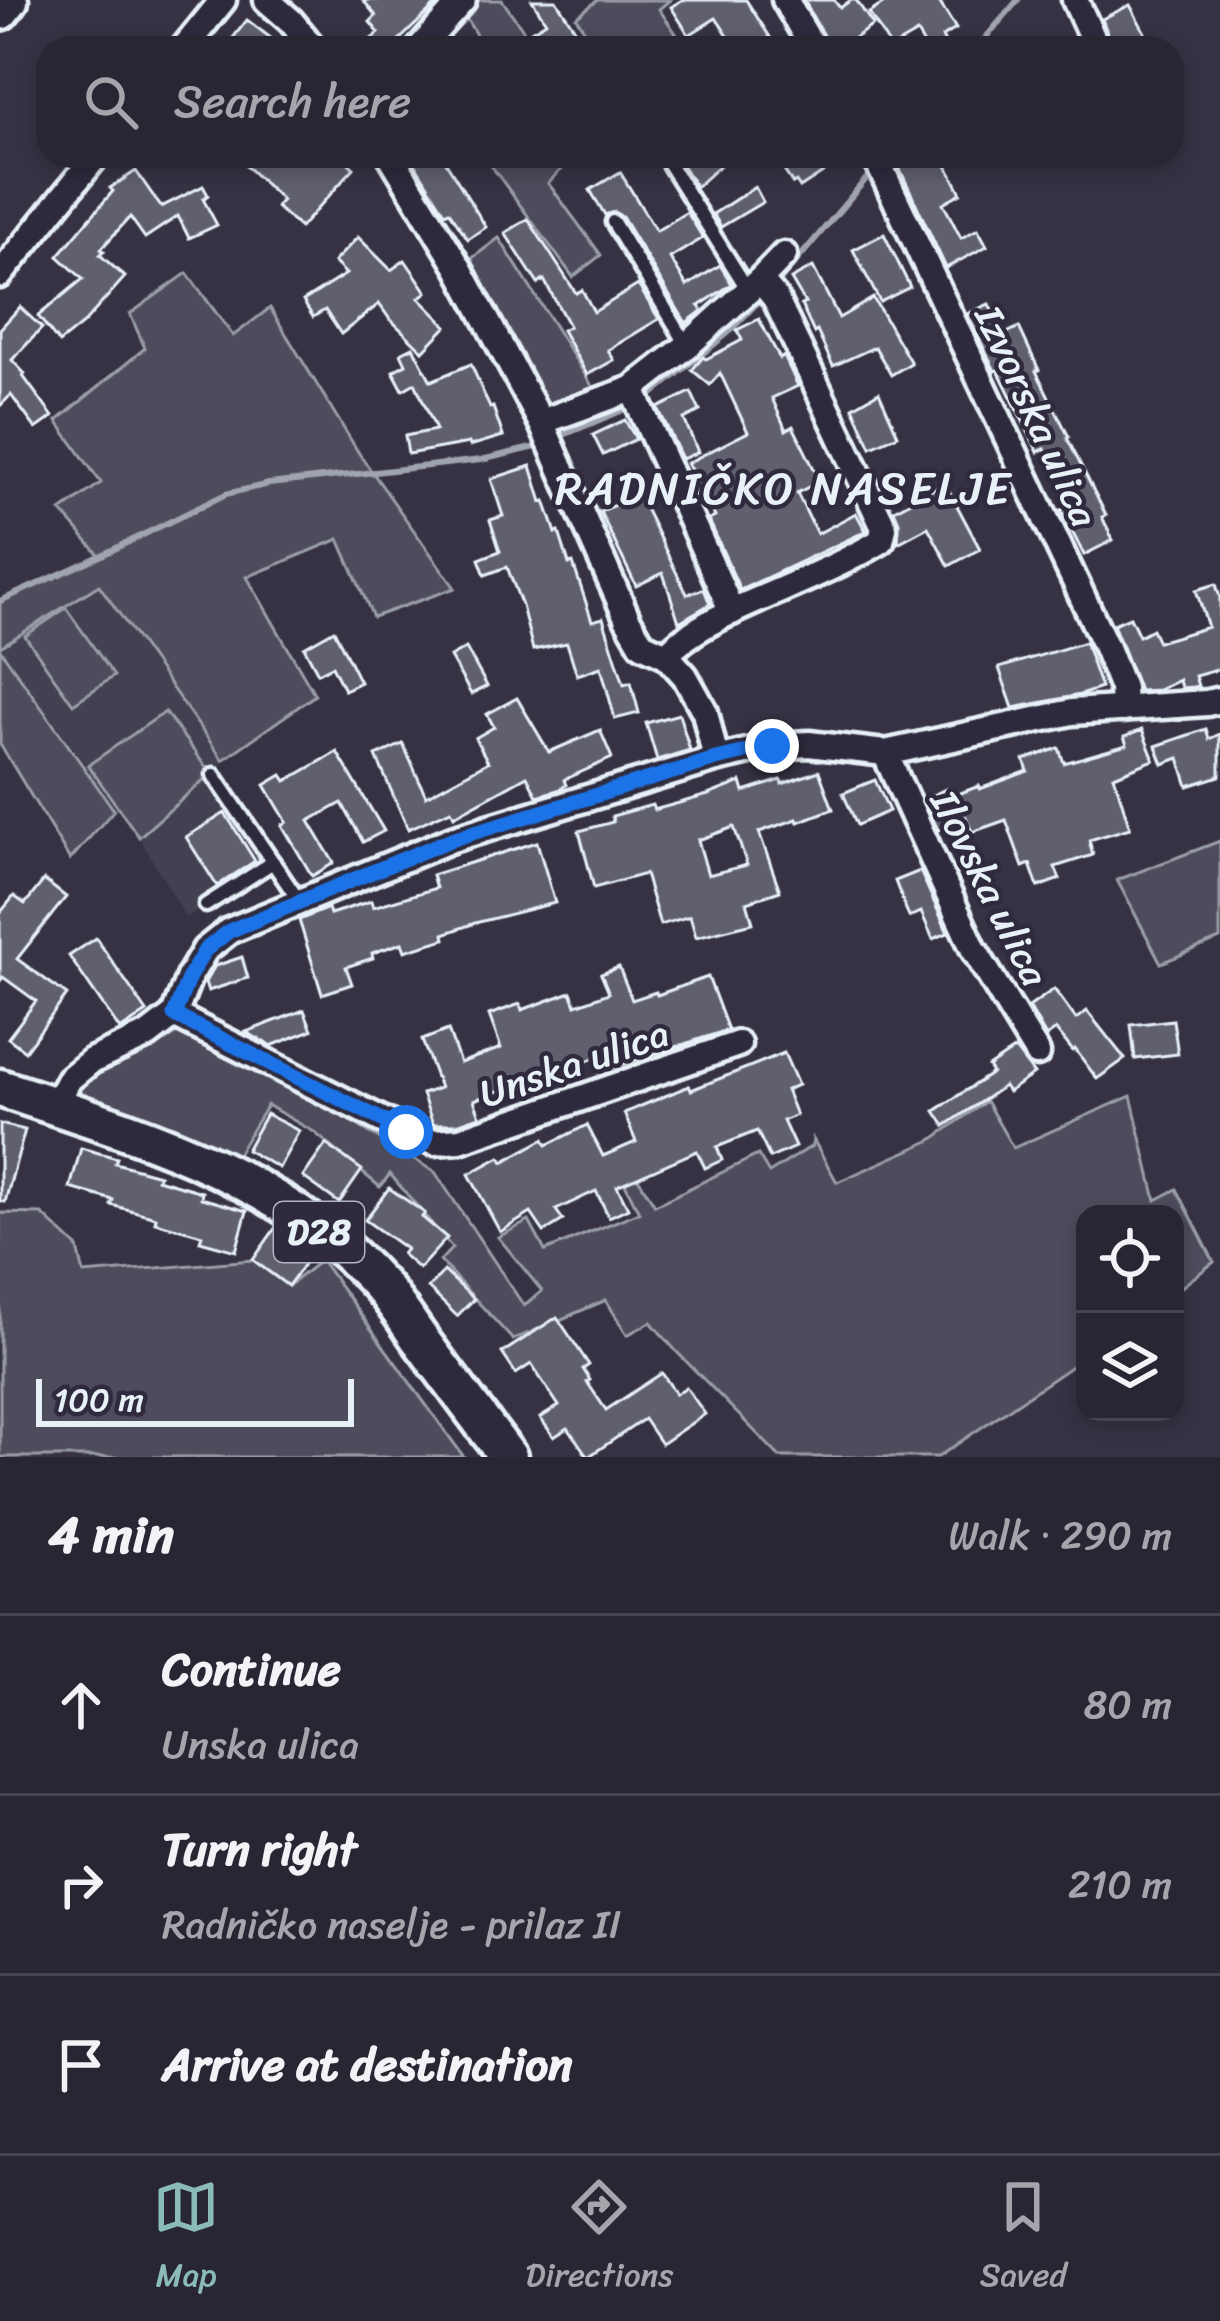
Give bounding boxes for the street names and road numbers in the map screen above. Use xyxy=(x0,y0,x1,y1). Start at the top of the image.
street label: Izvorska ulica xyxy=(955,293,1119,539)
street label: Ilovska ulica xyxy=(911,777,1069,999)
street label: Unska ulica xyxy=(470,998,678,1128)
road number: D28 xyxy=(274,1202,364,1262)

